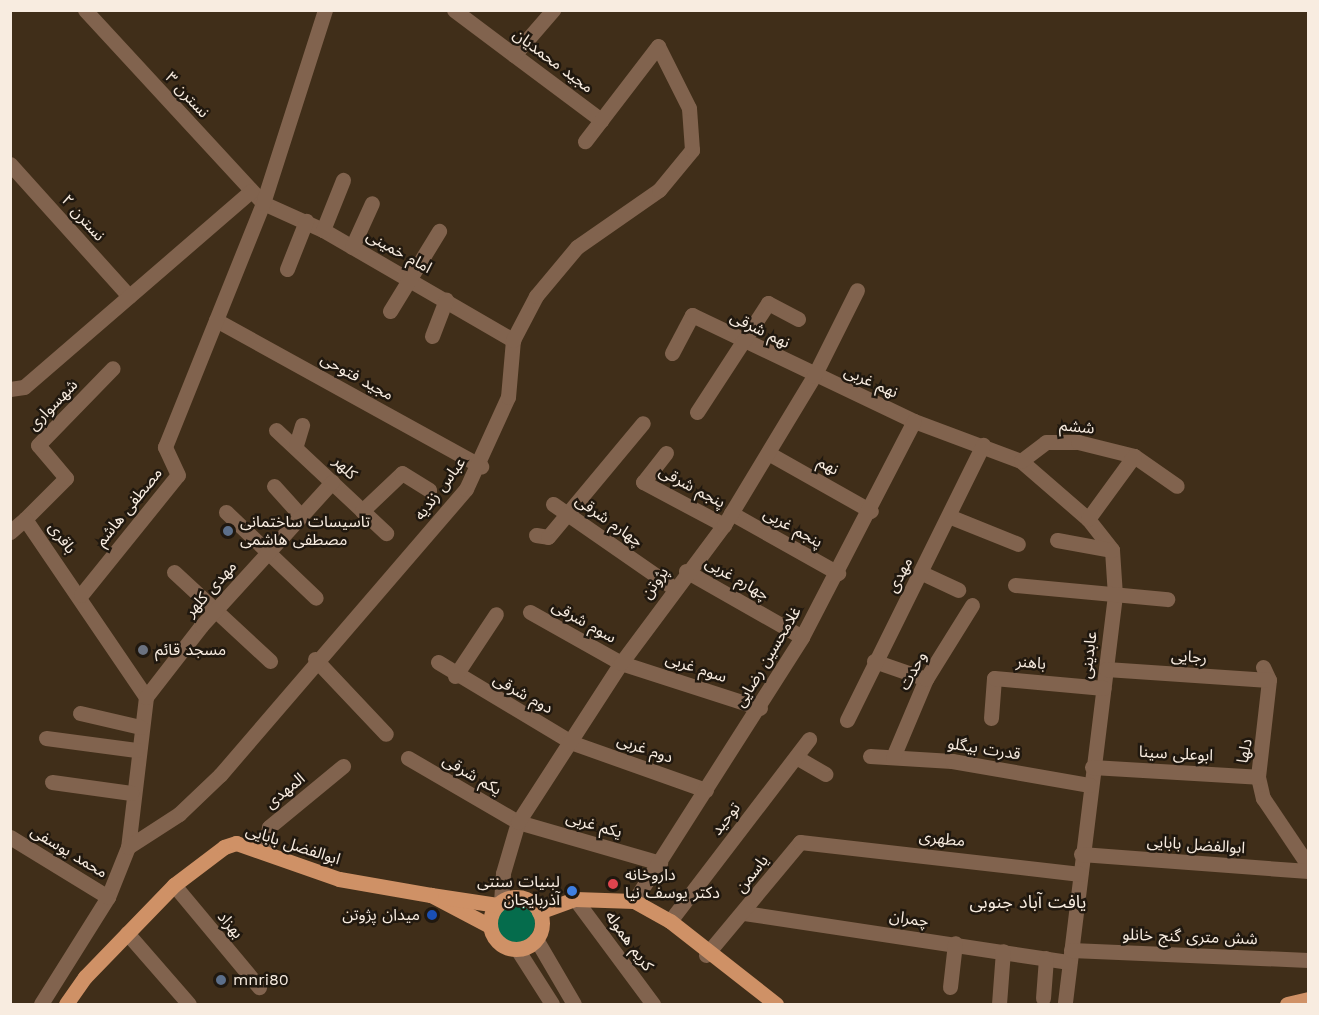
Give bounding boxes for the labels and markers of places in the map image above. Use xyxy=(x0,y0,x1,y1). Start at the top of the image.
place label: تاسیسات ساختمانی مصطفی هاشمی xyxy=(240,512,370,550)
marker: تاسیسات ساختمانی مصطفی هاشمی xyxy=(221,524,235,538)
place label: مسجد قائم xyxy=(155,640,226,660)
marker: مسجد قائم xyxy=(136,643,150,657)
place label: داروخانه دکتر یوسف نیا xyxy=(625,865,720,903)
place label: لبنیات سنتی آذربایجان xyxy=(477,872,560,910)
marker: داروخانه دکتر یوسف نیا xyxy=(606,877,620,891)
marker: لبنیات سنتی آذربایجان xyxy=(565,884,579,898)
place label: میدان پژوتن xyxy=(342,905,420,925)
marker: میدان پژوتن xyxy=(425,908,439,922)
place label: mnri80 xyxy=(233,970,289,990)
marker: mnri80 xyxy=(214,973,228,987)

